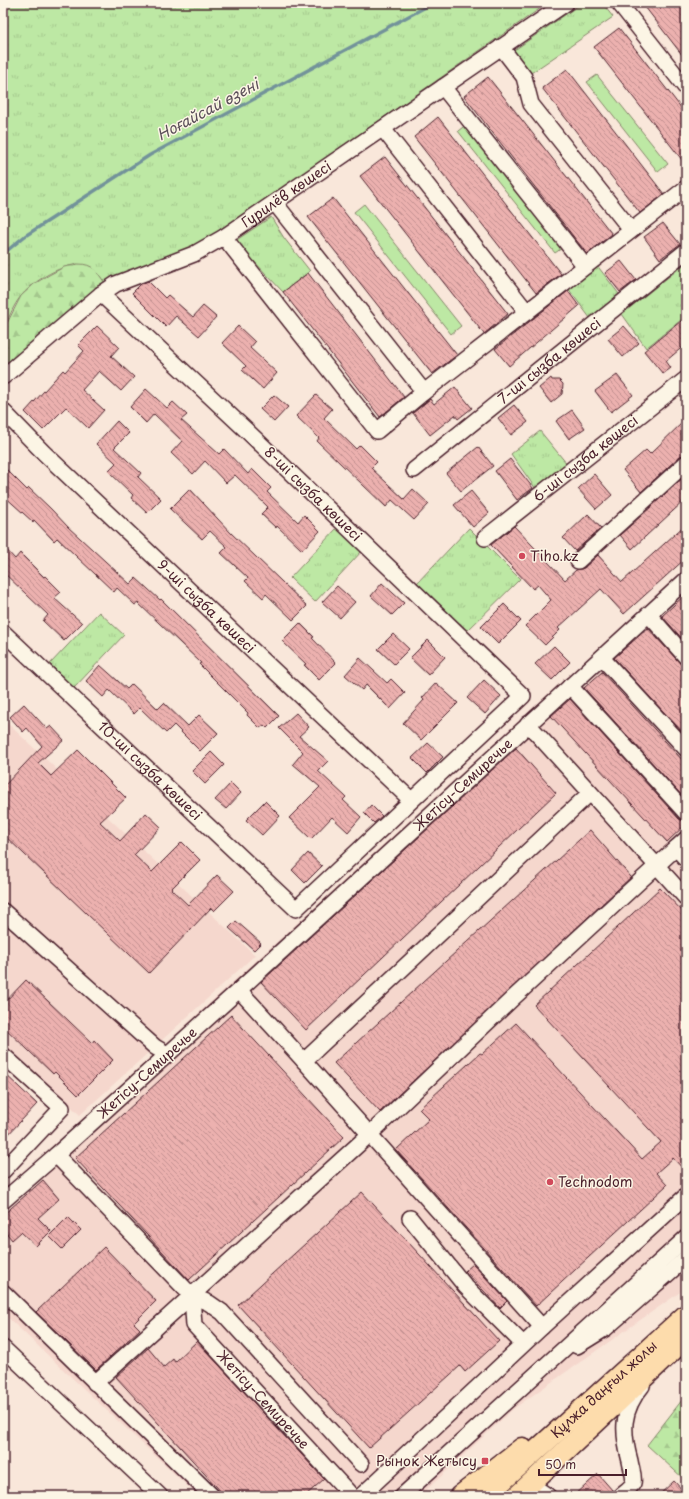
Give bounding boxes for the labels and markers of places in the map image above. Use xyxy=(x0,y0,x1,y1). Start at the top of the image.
place label: Tiho.kz xyxy=(530,545,579,566)
marker: Tiho.kz xyxy=(517,551,527,561)
place label: Technodom xyxy=(558,1171,632,1192)
marker: Technodom xyxy=(545,1177,555,1187)
place label: Рынок Жетысу xyxy=(376,1450,477,1471)
marker: Рынок Жетысу xyxy=(480,1456,490,1466)

